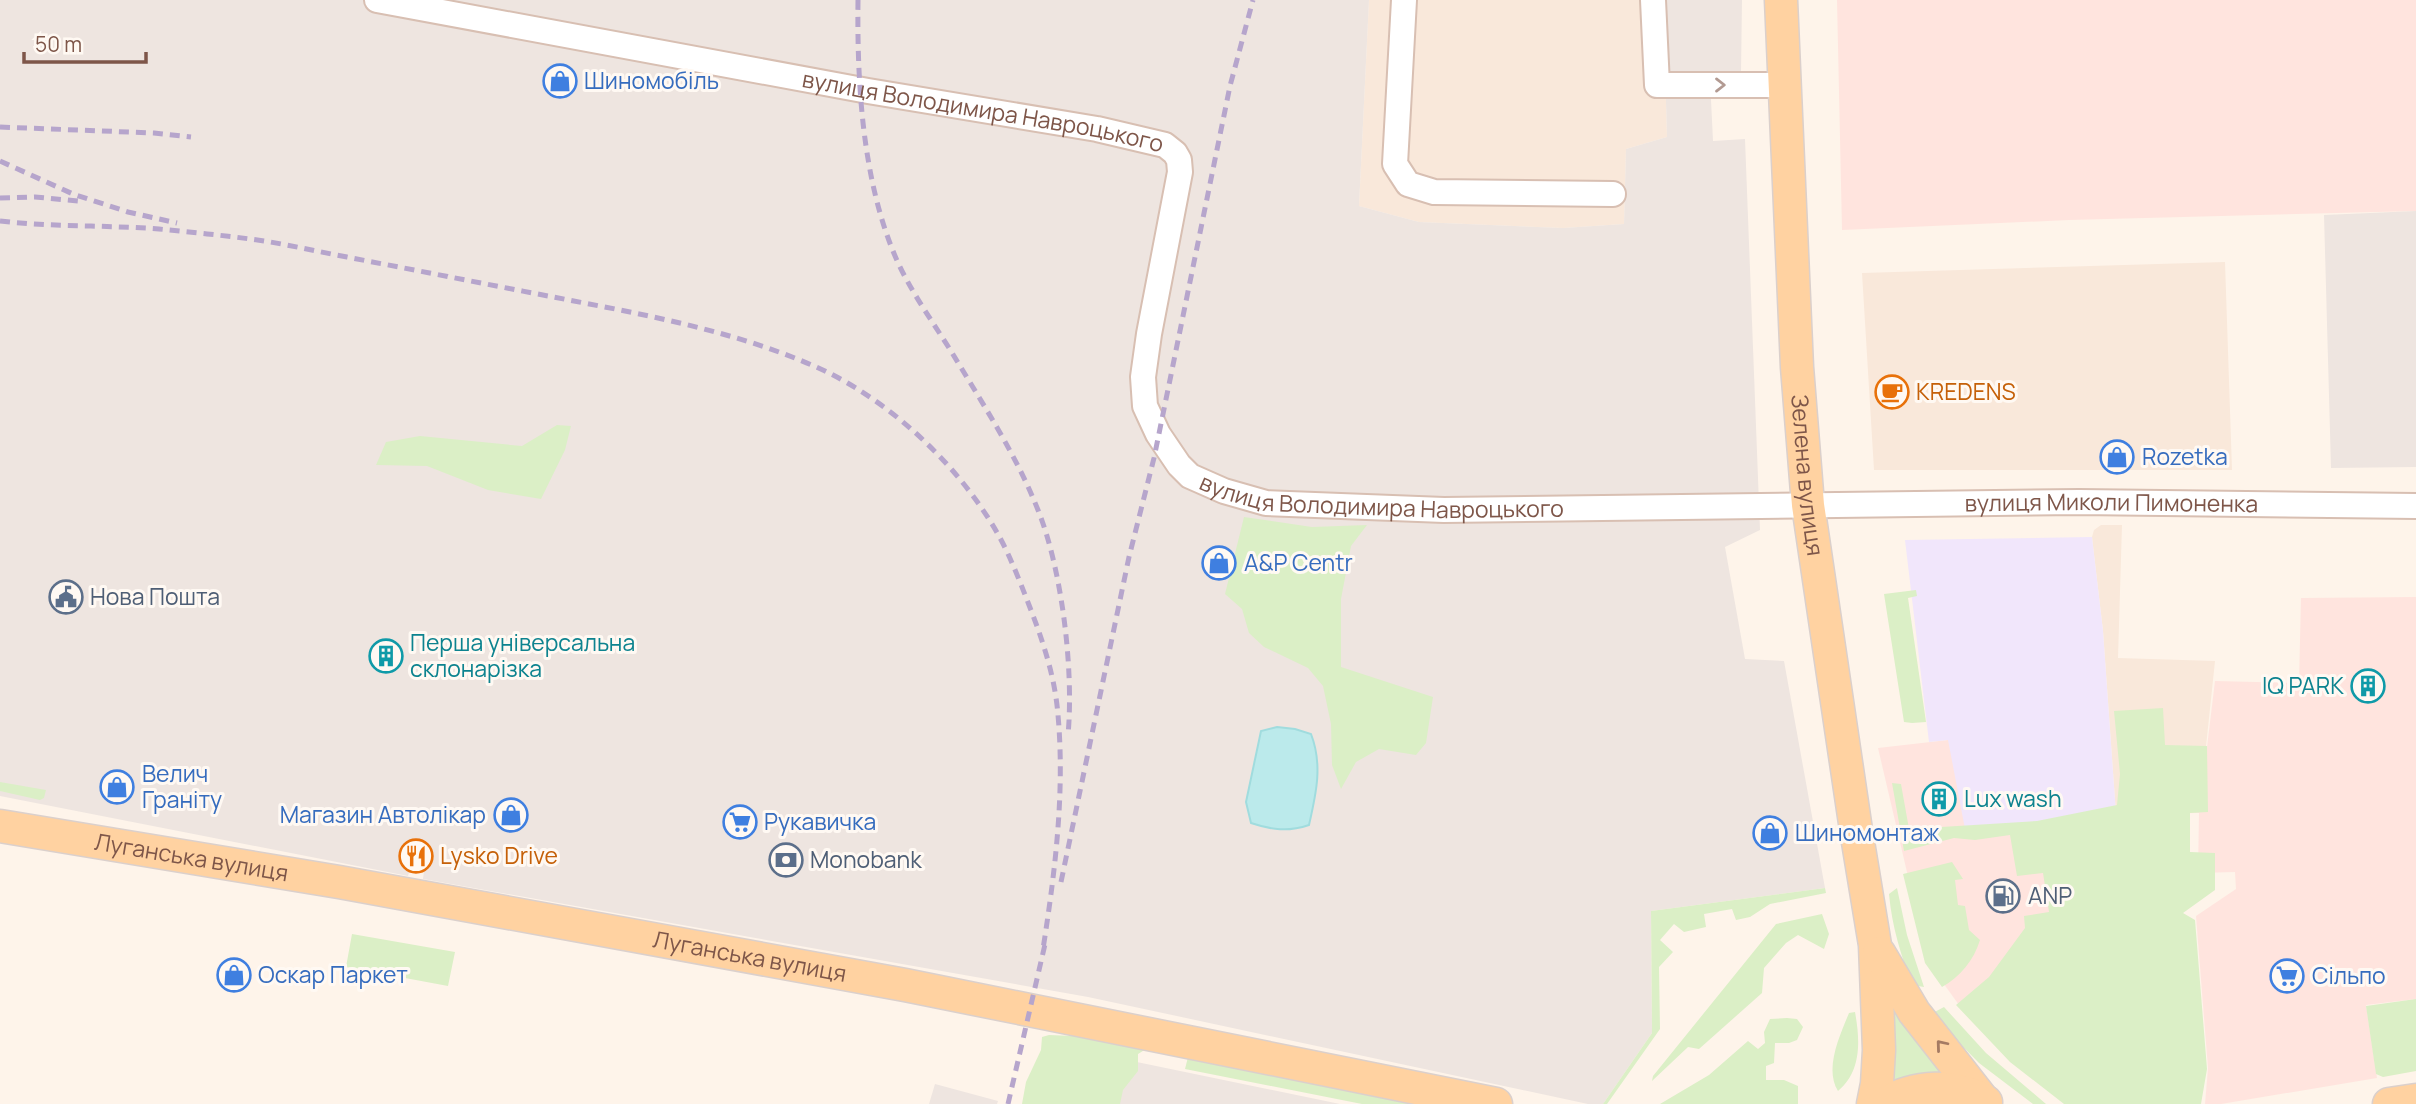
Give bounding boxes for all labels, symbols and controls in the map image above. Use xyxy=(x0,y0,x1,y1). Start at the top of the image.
scale bar xyxy=(24,21,147,65)
text: 50 m xyxy=(35,30,82,58)
shop icon: Шиномобіль xyxy=(541,62,579,100)
street label: вулиця Володимира Навроцького xyxy=(800,62,1167,159)
place label: Шиномобіль xyxy=(584,64,719,96)
one-way arrow xyxy=(1716,77,1726,93)
cafe icon: KREDENS xyxy=(1873,373,1911,411)
place label: KREDENS xyxy=(1916,375,2016,407)
street label: Зелена вулиця xyxy=(1784,393,1832,558)
shop icon: Rozetka xyxy=(2098,438,2136,476)
place label: Rozetka xyxy=(2142,440,2228,472)
street label: вулиця Володимира Навроцького xyxy=(1195,465,1564,525)
street label: вулиця Миколи Пимоненка xyxy=(1964,485,2258,519)
shop icon: A&P Centr xyxy=(1200,544,1238,582)
place label: A&P Centr xyxy=(1244,546,1353,578)
public building icon: Нова Пошта xyxy=(47,578,85,616)
place label: Нова Пошта xyxy=(90,580,220,612)
place label: Перша універсальна склонарізка xyxy=(410,626,635,684)
building icon: Перша універсальна склонарізка xyxy=(367,637,405,675)
building icon: IQ PARK xyxy=(2349,667,2387,705)
place label: IQ PARK xyxy=(2262,669,2344,701)
place label: Велич Граніту xyxy=(142,757,222,815)
shop icon: Велич Граніту xyxy=(98,768,136,806)
building icon: Lux wash xyxy=(1920,780,1958,818)
place label: Lux wash xyxy=(1964,782,2062,814)
shop icon: Магазин Автолікар xyxy=(492,796,530,834)
place label: Магазин Автолікар xyxy=(280,798,486,830)
supermarket icon: Рукавичка xyxy=(721,803,759,841)
place label: Рукавичка xyxy=(764,805,876,837)
shop icon: Шиномонтаж xyxy=(1751,814,1789,852)
place label: Шиномонтаж xyxy=(1795,816,1939,848)
street label: Луганська вулиця xyxy=(92,825,291,888)
restaurant icon: Lysko Drive xyxy=(397,837,435,875)
place label: Lysko Drive xyxy=(440,839,558,871)
bank icon: Monobank xyxy=(767,841,805,879)
place label: Monobank xyxy=(810,843,922,875)
fuel station icon: ANP xyxy=(1984,877,2022,915)
place label: ANP xyxy=(2028,879,2072,911)
street label: Луганська вулиця xyxy=(651,922,849,989)
shop icon: Оскар Паркет xyxy=(215,956,253,994)
supermarket icon: Сільпо xyxy=(2268,957,2306,995)
place label: Оскар Паркет xyxy=(258,958,408,990)
place label: Сільпо xyxy=(2312,959,2386,991)
one-way arrow xyxy=(1937,1041,1949,1054)

